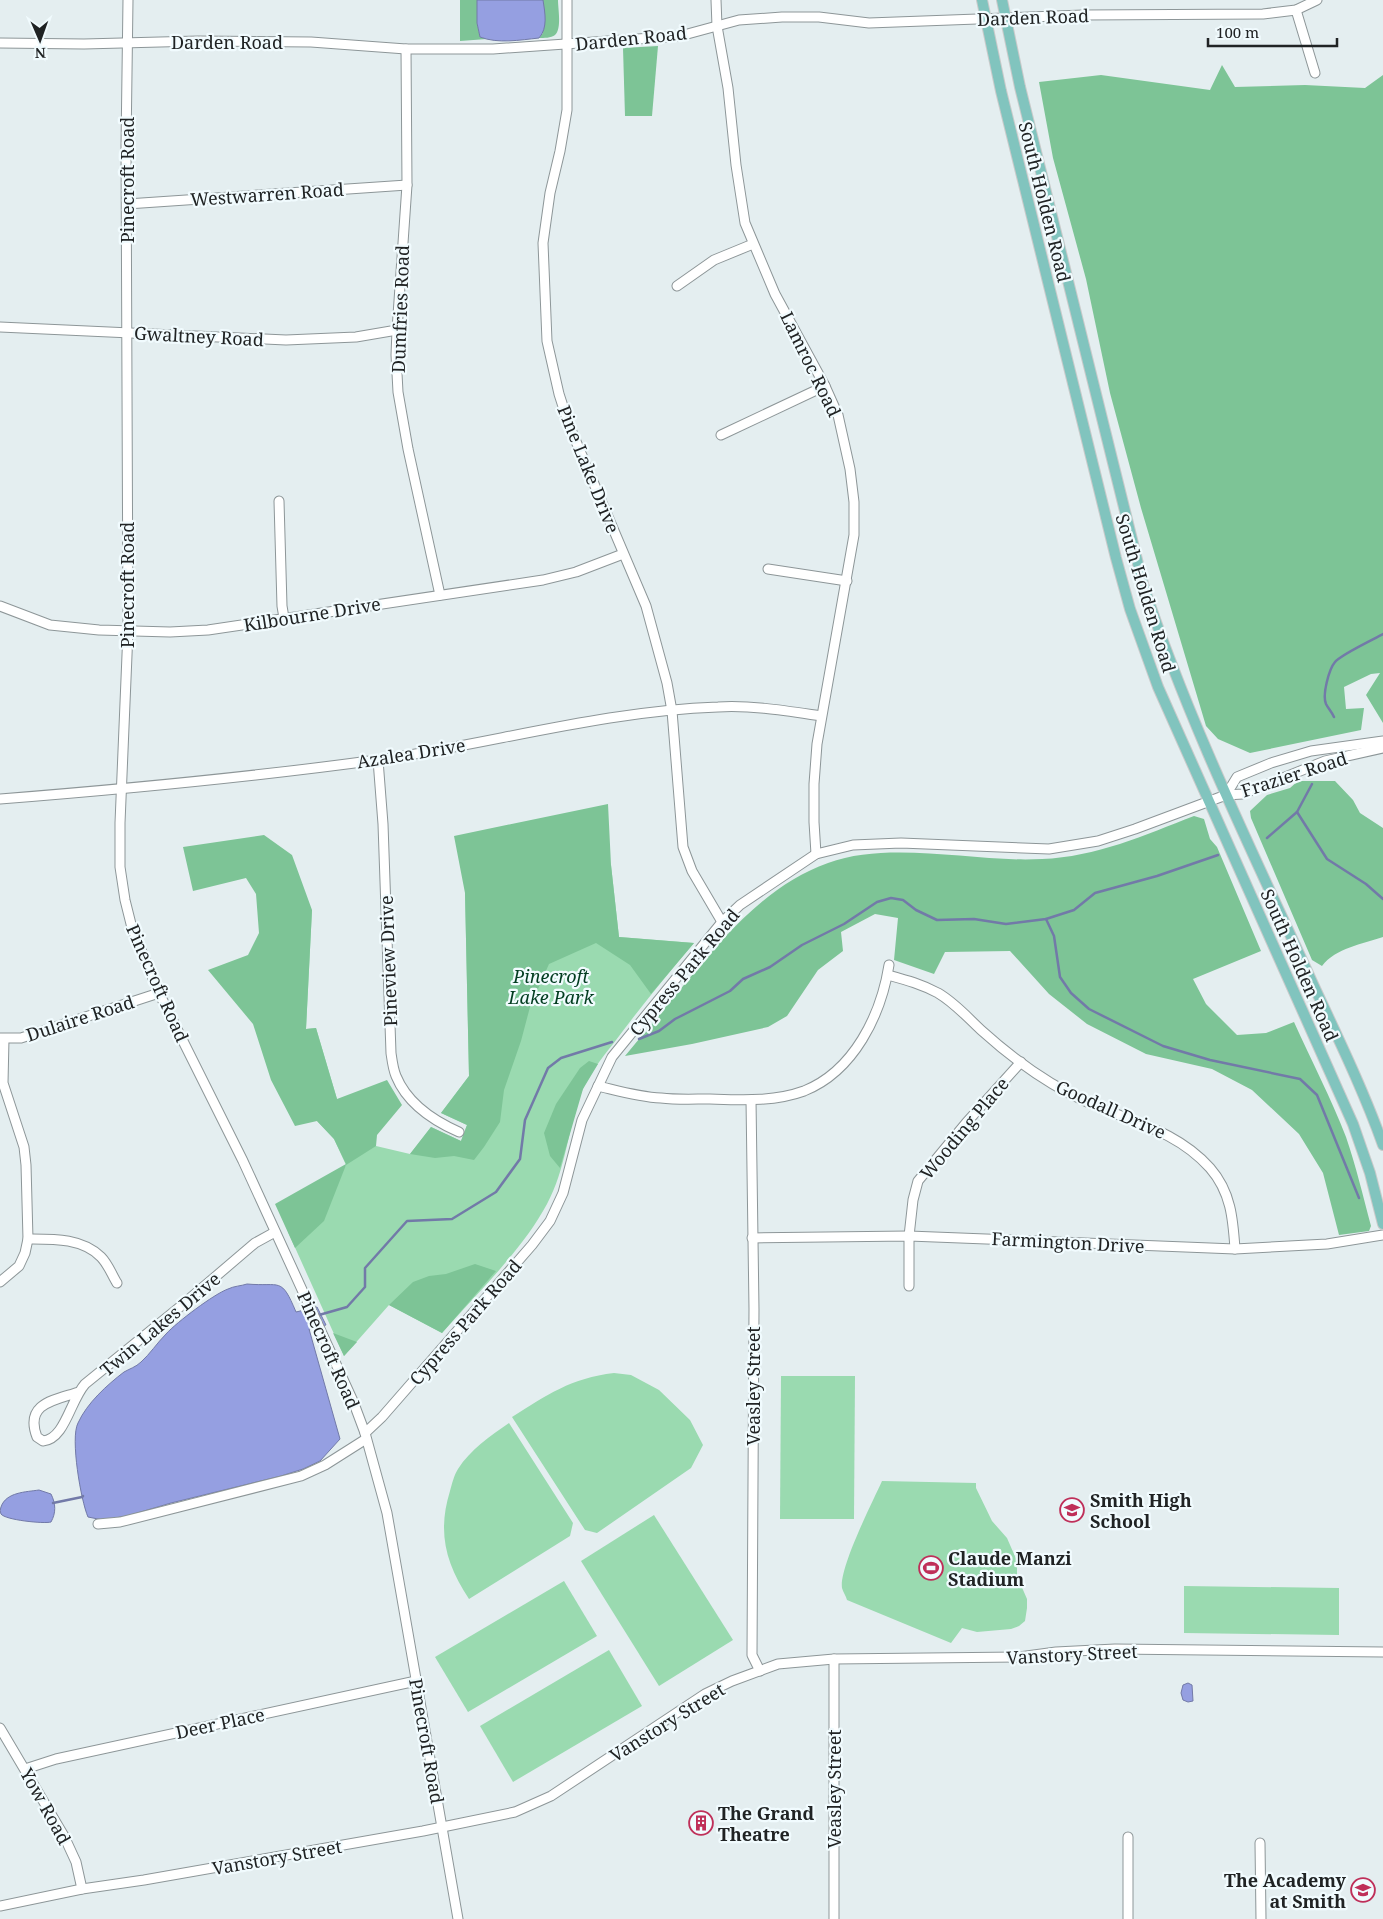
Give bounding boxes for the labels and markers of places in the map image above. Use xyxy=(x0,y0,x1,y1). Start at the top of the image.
place label: Smith High School xyxy=(1090,1488,1192,1533)
school or university icon: Smith High School xyxy=(1059,1497,1085,1523)
place label: Claude Manzi Stadium xyxy=(948,1546,1072,1591)
sports icon: Claude Manzi Stadium xyxy=(918,1555,944,1581)
place label: The Grand Theatre xyxy=(718,1801,814,1846)
building icon: The Grand Theatre xyxy=(688,1810,714,1836)
place label: The Academy at Smith xyxy=(1224,1868,1347,1913)
school or university icon: The Academy at Smith xyxy=(1350,1877,1376,1903)

